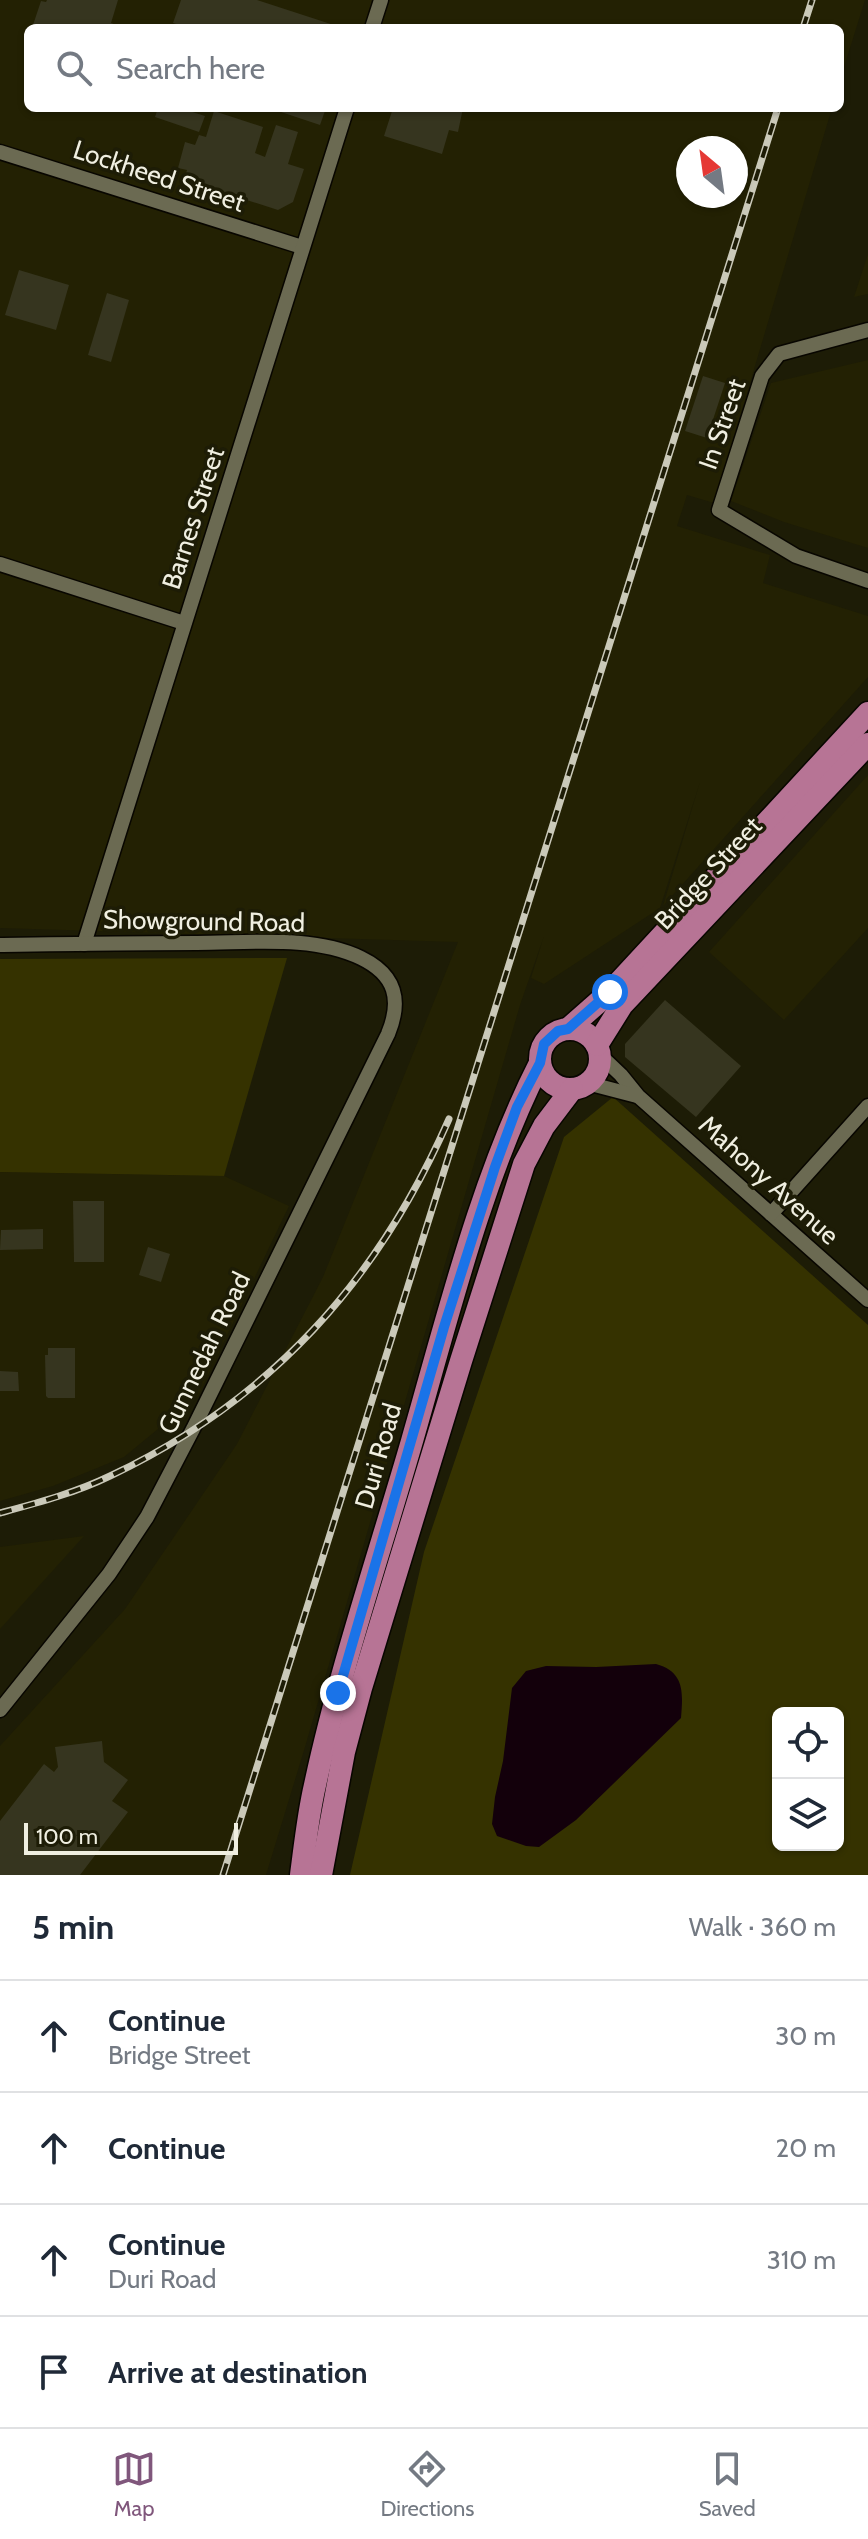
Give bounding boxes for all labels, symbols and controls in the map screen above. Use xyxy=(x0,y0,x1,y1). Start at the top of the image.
search box xyxy=(24,24,844,112)
icon: search xyxy=(52,46,96,90)
text: Search here xyxy=(116,50,265,87)
street label: Lockheed Street xyxy=(69,133,249,219)
north arrow xyxy=(676,136,748,208)
street label: In Street xyxy=(692,374,752,473)
street label: Barnes Street xyxy=(155,443,231,593)
street label: Bridge Street xyxy=(648,810,768,936)
street label: Showground Road xyxy=(103,903,305,939)
route start xyxy=(592,974,628,1010)
street label: Mahony Avenue xyxy=(692,1109,846,1251)
street label: Gunnedah Road xyxy=(151,1267,257,1439)
street label: Duri Road xyxy=(348,1400,408,1512)
route end xyxy=(320,1675,356,1711)
map controls xyxy=(772,1707,844,1851)
button: locate xyxy=(772,1707,844,1779)
button: layers xyxy=(772,1779,844,1851)
scale bar xyxy=(24,1819,238,1855)
text: 100 m xyxy=(36,1823,98,1850)
text: 5 min xyxy=(32,1906,114,1948)
text: Walk · 360 m xyxy=(689,1911,836,1943)
text: Continue xyxy=(108,2002,225,2039)
icon: ahead xyxy=(32,2014,76,2058)
text: 30 m xyxy=(775,2020,836,2052)
text: Bridge Street xyxy=(108,2039,250,2071)
icon: ahead xyxy=(32,2126,76,2170)
text: Continue xyxy=(108,2130,225,2167)
text: 20 m xyxy=(776,2132,836,2164)
text: Continue xyxy=(108,2226,225,2263)
icon: ahead xyxy=(32,2238,76,2282)
text: 310 m xyxy=(767,2244,836,2276)
text: Duri Road xyxy=(108,2263,216,2295)
icon: arrive xyxy=(32,2350,76,2394)
text: Arrive at destination xyxy=(108,2354,368,2391)
tab: Map xyxy=(112,2447,156,2522)
tab: Directions xyxy=(380,2447,474,2522)
tab: Saved xyxy=(699,2447,756,2522)

